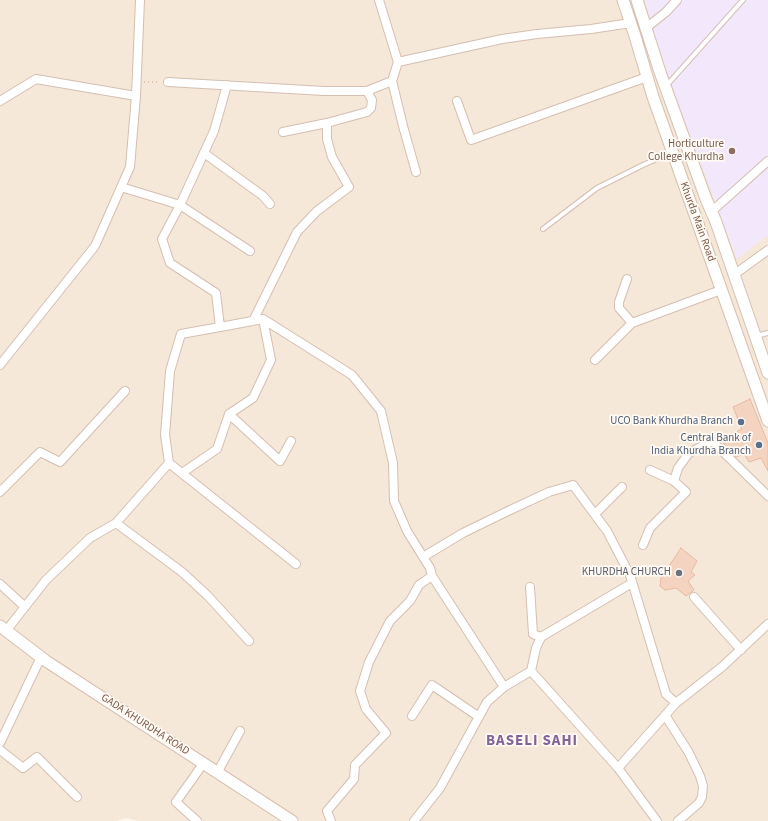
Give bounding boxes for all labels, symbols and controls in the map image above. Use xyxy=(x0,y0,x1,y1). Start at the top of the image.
place label: Horticulture College Khurdha xyxy=(648,138,724,164)
marker: Horticulture College Khurdha xyxy=(727,146,737,156)
street label: Khurda Main Road xyxy=(676,180,718,264)
place label: UCO Bank Khurdha Branch xyxy=(610,415,733,429)
marker: UCO Bank Khurdha Branch xyxy=(736,417,746,427)
place label: Central Bank of India Khurdha Branch xyxy=(651,432,751,458)
marker: Central Bank of India Khurdha Branch xyxy=(754,440,764,450)
place label: KHURDHA CHURCH xyxy=(582,566,671,580)
marker: KHURDHA CHURCH xyxy=(674,568,684,578)
street label: GADA KHURDHA ROAD xyxy=(98,691,192,759)
district label: BASELI SAHI xyxy=(486,733,578,751)

